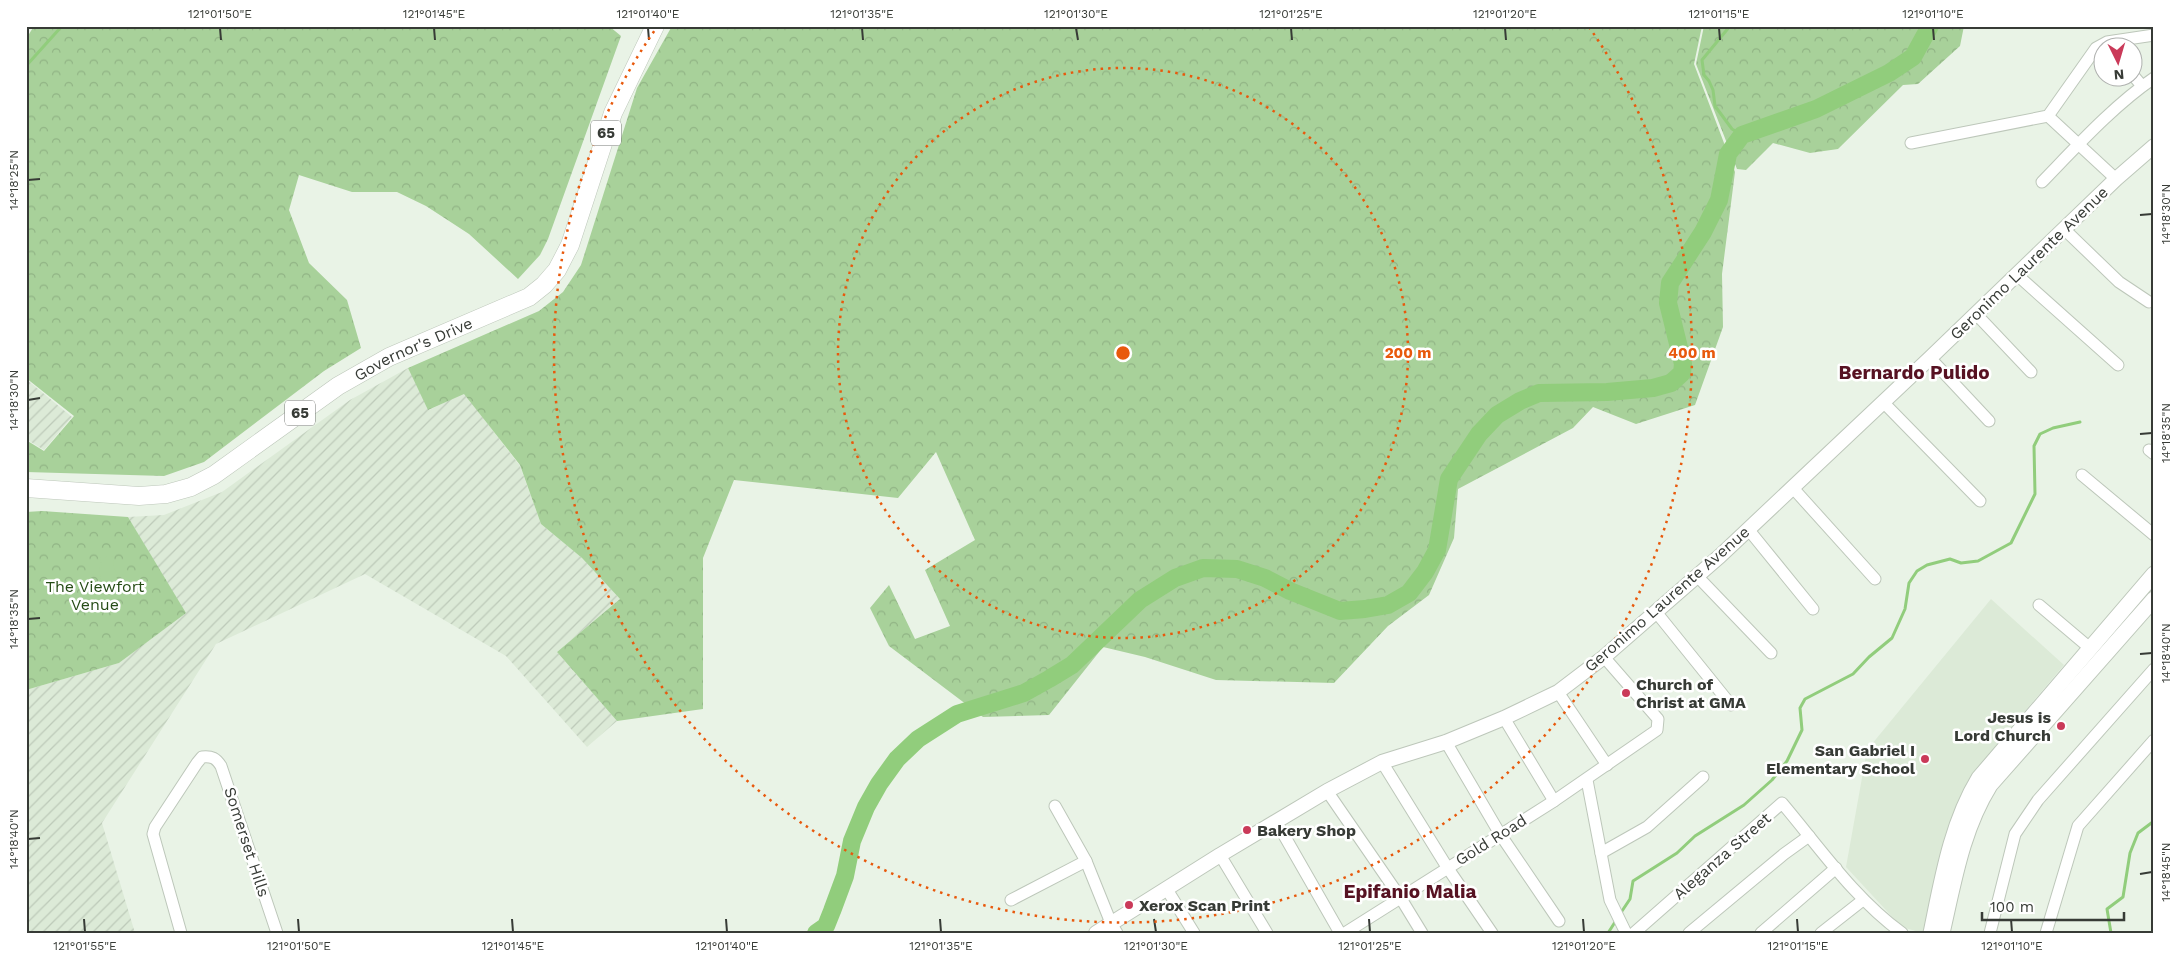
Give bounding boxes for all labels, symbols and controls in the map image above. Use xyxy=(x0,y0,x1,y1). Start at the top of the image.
text: 121°01'50"E xyxy=(188,7,252,21)
text: 121°01'45"E xyxy=(403,7,466,21)
text: 121°01'40"E xyxy=(616,7,680,21)
text: 121°01'35"E xyxy=(830,7,894,21)
text: 121°01'30"E xyxy=(1044,7,1108,21)
text: 121°01'25"E xyxy=(1259,7,1323,21)
text: 121°01'20"E xyxy=(1473,7,1537,21)
text: 121°01'15"E xyxy=(1689,7,1750,21)
text: 121°01'10"E xyxy=(1902,7,1964,21)
north arrow xyxy=(2092,38,2142,88)
text: N xyxy=(2113,67,2125,83)
road number: 65 xyxy=(591,120,621,146)
text: 14°18'25"N xyxy=(7,150,21,210)
street label: Geronimo Laurente Avenue xyxy=(1946,182,2112,344)
text: 14°18'30"N xyxy=(2159,184,2173,244)
street label: Governor's Drive xyxy=(351,313,475,384)
centre of rings xyxy=(1114,344,1132,362)
text: 200 m xyxy=(1385,344,1431,362)
text: 400 m xyxy=(1668,344,1716,362)
district label: Bernardo Pulido xyxy=(1838,361,1990,384)
text: 14°18'30"N xyxy=(7,370,21,430)
road number: 65 xyxy=(285,400,315,426)
text: 14°18'35"N xyxy=(2159,403,2173,463)
street label: Geronimo Laurente Avenue xyxy=(1581,522,1753,676)
park label: The Viewfort Venue xyxy=(46,577,145,614)
text: 14°18'35"N xyxy=(7,589,21,649)
text: 14°18'40"N xyxy=(2159,623,2173,683)
place label: Church of Christ at GMA xyxy=(1636,675,1746,712)
marker: Church of Christ at GMA xyxy=(1620,687,1632,699)
place label: Jesus is Lord Church xyxy=(1954,708,2051,745)
marker: Jesus is Lord Church xyxy=(2055,720,2067,732)
place label: San Gabriel I Elementary School xyxy=(1766,741,1916,778)
marker: San Gabriel I Elementary School xyxy=(1919,753,1931,765)
street label: Somerset Hills xyxy=(220,785,274,899)
street label: Aleganza Street xyxy=(1669,808,1775,904)
text: 14°18'40"N xyxy=(7,809,21,869)
street label: Gold Road xyxy=(1452,811,1530,869)
place label: Bakery Shop xyxy=(1257,821,1356,840)
marker: Bakery Shop xyxy=(1241,824,1253,836)
text: 14°18'45"N xyxy=(2159,842,2173,902)
district label: Epifanio Malia xyxy=(1343,880,1477,903)
scale bar xyxy=(1982,889,2125,921)
place label: Xerox Scan Print xyxy=(1139,896,1270,915)
text: 100 m xyxy=(1990,898,2034,916)
marker: Xerox Scan Print xyxy=(1123,899,1135,911)
text: 121°01'55"E xyxy=(53,939,117,953)
text: 121°01'50"E xyxy=(267,939,331,953)
text: 121°01'45"E xyxy=(482,939,545,953)
text: 121°01'40"E xyxy=(695,939,759,953)
text: 121°01'35"E xyxy=(909,939,973,953)
text: 121°01'30"E xyxy=(1124,939,1188,953)
text: 121°01'25"E xyxy=(1338,939,1402,953)
text: 121°01'20"E xyxy=(1552,939,1616,953)
text: 121°01'15"E xyxy=(1768,939,1829,953)
text: 121°01'10"E xyxy=(1981,939,2043,953)

